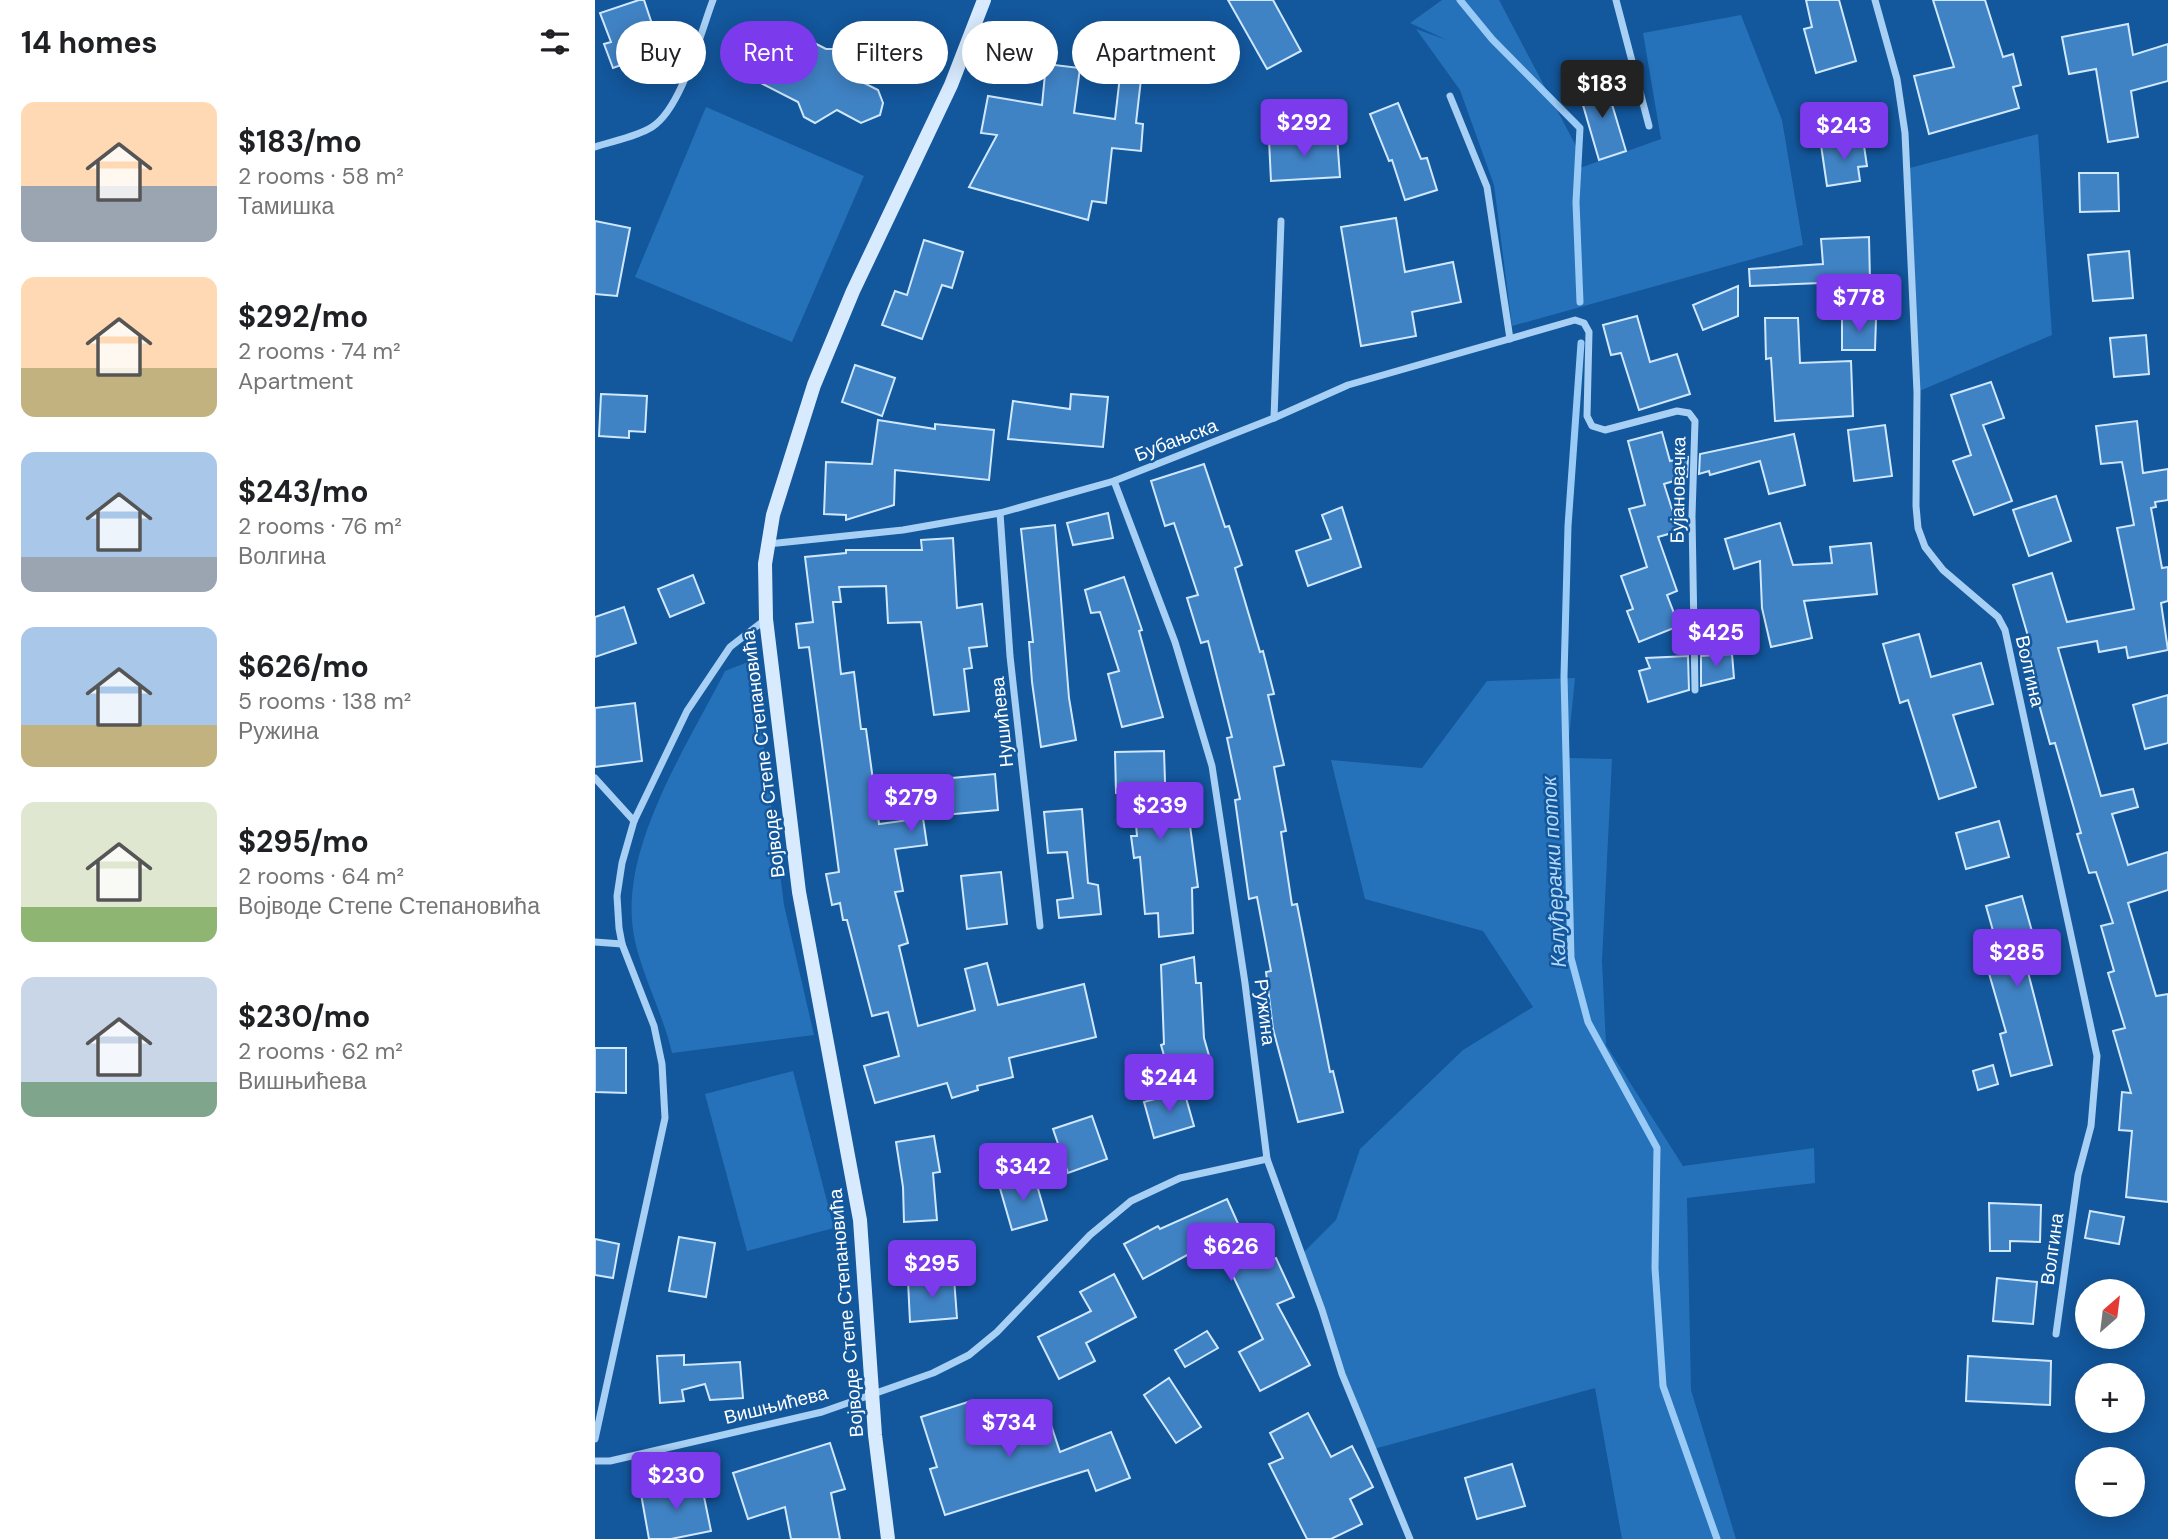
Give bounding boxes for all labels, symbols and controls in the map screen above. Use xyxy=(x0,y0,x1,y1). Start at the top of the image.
chip: Buy xyxy=(616,21,706,84)
chip: Rent xyxy=(720,21,818,84)
chip: Filters xyxy=(832,21,948,84)
chip: New xyxy=(962,21,1058,84)
chip: Apartment xyxy=(1072,21,1240,84)
text: 14 homes xyxy=(21,23,158,62)
icon: filters xyxy=(536,23,574,61)
pin: $183 xyxy=(1561,60,1643,120)
text: $183 xyxy=(1577,68,1627,98)
pin: $292 xyxy=(1263,100,1345,159)
pin: $243 xyxy=(1803,102,1885,162)
text: $292 xyxy=(1277,107,1331,137)
text: $243 xyxy=(1816,110,1872,140)
text: $183/mo xyxy=(238,122,362,161)
icon: home xyxy=(77,130,161,214)
text: 2 rooms · 58 m² xyxy=(238,161,404,191)
text: Тамишка xyxy=(238,191,334,221)
pin: $778 xyxy=(1818,274,1900,334)
text: $778 xyxy=(1833,282,1886,312)
text: $292/mo xyxy=(238,297,368,336)
icon: home xyxy=(77,305,161,389)
text: 2 rooms · 74 m² xyxy=(238,336,401,366)
text: Apartment xyxy=(238,366,353,396)
street label: Бубањска xyxy=(1131,413,1221,467)
street label: Бујановачка xyxy=(1665,436,1691,544)
text: $243/mo xyxy=(238,472,368,511)
icon: home xyxy=(77,480,161,564)
text: 2 rooms · 76 m² xyxy=(238,511,402,541)
text: Волгина xyxy=(238,541,326,571)
pin: $425 xyxy=(1675,610,1757,669)
text: $425 xyxy=(1688,617,1744,647)
street label: Војводе Степе Степановића xyxy=(735,628,791,879)
street label: Волгина xyxy=(2010,633,2050,710)
text: $626/mo xyxy=(238,647,369,686)
icon: home xyxy=(77,655,161,739)
street label: Нушићева xyxy=(985,675,1019,768)
text: 5 rooms · 138 m² xyxy=(238,686,411,716)
text: Ружина xyxy=(238,716,319,746)
pin: $279 xyxy=(870,774,952,834)
water label: Калуђерачки поток xyxy=(1535,774,1573,968)
text: $279 xyxy=(884,782,938,812)
pin: $239 xyxy=(1119,782,1201,842)
text: $239 xyxy=(1132,790,1188,820)
text: $295/mo xyxy=(238,822,369,861)
icon: home xyxy=(77,830,161,914)
text: 2 rooms · 64 m² xyxy=(238,861,404,891)
text: Војводе Степе Степановића xyxy=(238,891,540,921)
pin: $285 xyxy=(1976,930,2058,989)
text: $285 xyxy=(1989,937,2045,967)
street label: Ружина xyxy=(1249,977,1282,1047)
text: $230/mo xyxy=(238,997,370,1036)
icon: home xyxy=(77,1005,161,1089)
text: 2 rooms · 62 m² xyxy=(238,1036,403,1066)
pin: $244 xyxy=(1128,1054,1210,1114)
text: $244 xyxy=(1141,1062,1197,1092)
text: Вишњићева xyxy=(238,1066,367,1096)
pin: $342 xyxy=(982,1144,1064,1203)
text: $342 xyxy=(995,1151,1051,1181)
street label: Војводе Степе Степановића xyxy=(823,1187,869,1438)
street label: Волгина xyxy=(2035,1211,2069,1287)
pin: $626 xyxy=(1190,1224,1272,1283)
text: $626 xyxy=(1203,1231,1259,1261)
pin: $295 xyxy=(891,1240,973,1300)
text: $295 xyxy=(904,1248,960,1278)
north arrow xyxy=(2075,1279,2145,1349)
map controls xyxy=(2075,1279,2145,1517)
button: + xyxy=(2075,1363,2145,1433)
street label: Вишњићева xyxy=(721,1380,831,1430)
pin: $734 xyxy=(968,1400,1050,1459)
text: $734 xyxy=(982,1407,1036,1437)
button: − xyxy=(2075,1447,2145,1517)
pin: $230 xyxy=(635,1452,717,1512)
text: $230 xyxy=(647,1460,705,1490)

